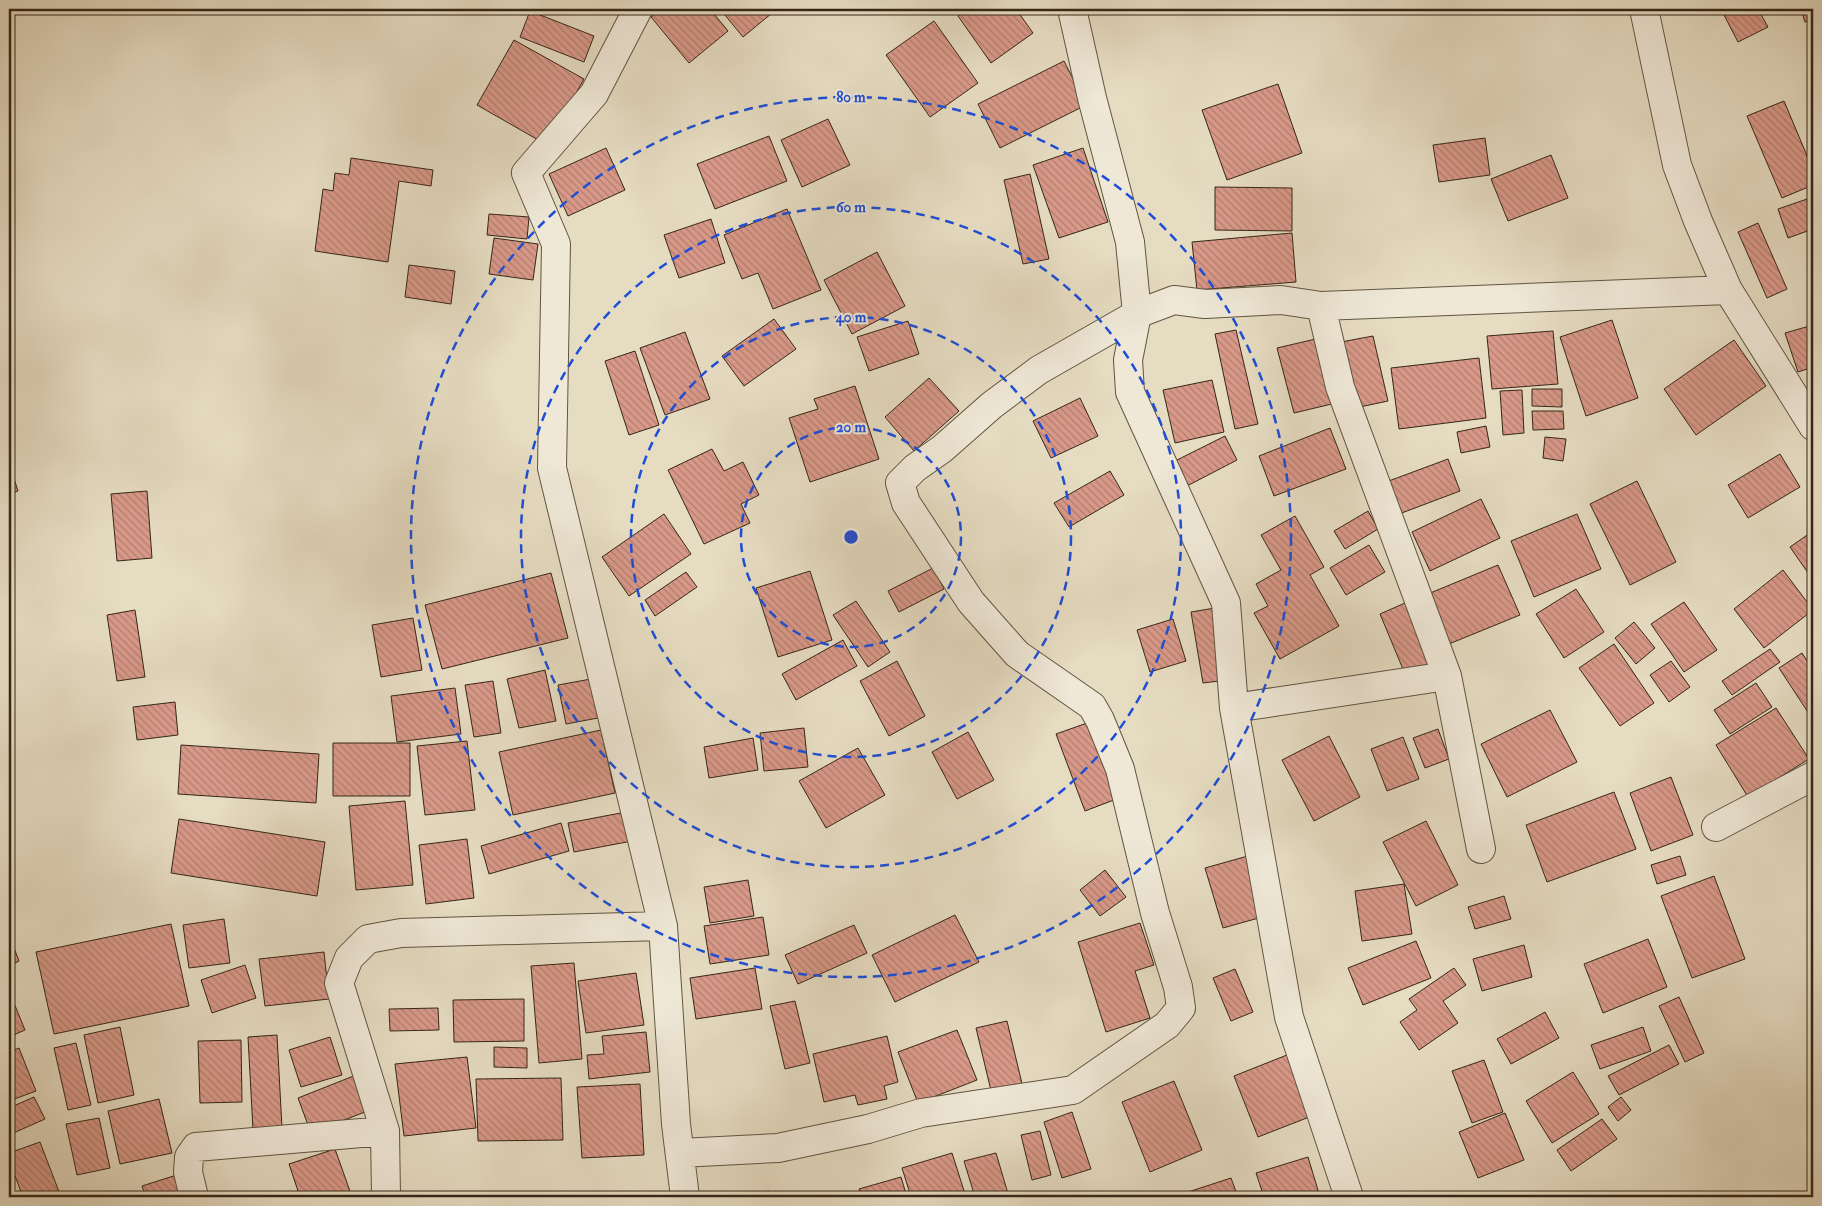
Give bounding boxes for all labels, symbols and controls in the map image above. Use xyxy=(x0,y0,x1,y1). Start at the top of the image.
text: 80 m xyxy=(836,88,866,107)
text: 60 m xyxy=(836,198,866,217)
text: 40 m xyxy=(835,308,867,327)
text: 20 m xyxy=(836,418,866,437)
centre of rings xyxy=(842,528,860,546)

